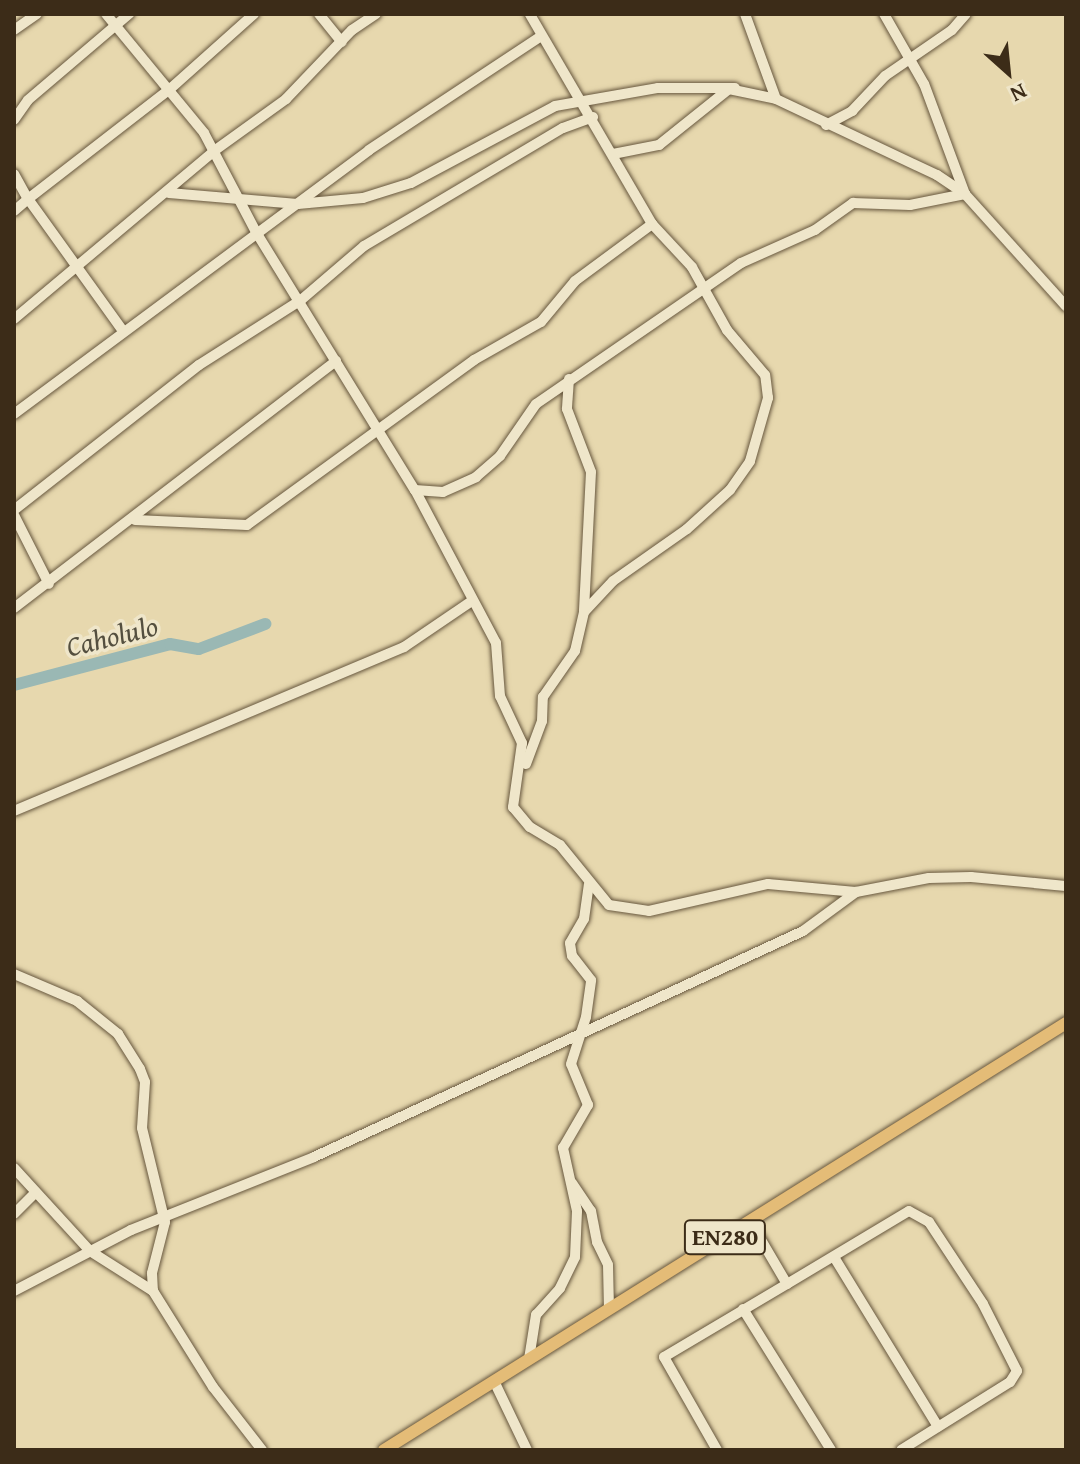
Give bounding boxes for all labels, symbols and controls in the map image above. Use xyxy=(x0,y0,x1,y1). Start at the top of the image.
north arrow xyxy=(968,32,1048,112)
text: N xyxy=(1005,76,1033,111)
water label: Caholulo xyxy=(63,608,161,664)
road number: EN280 xyxy=(683,1217,767,1257)

